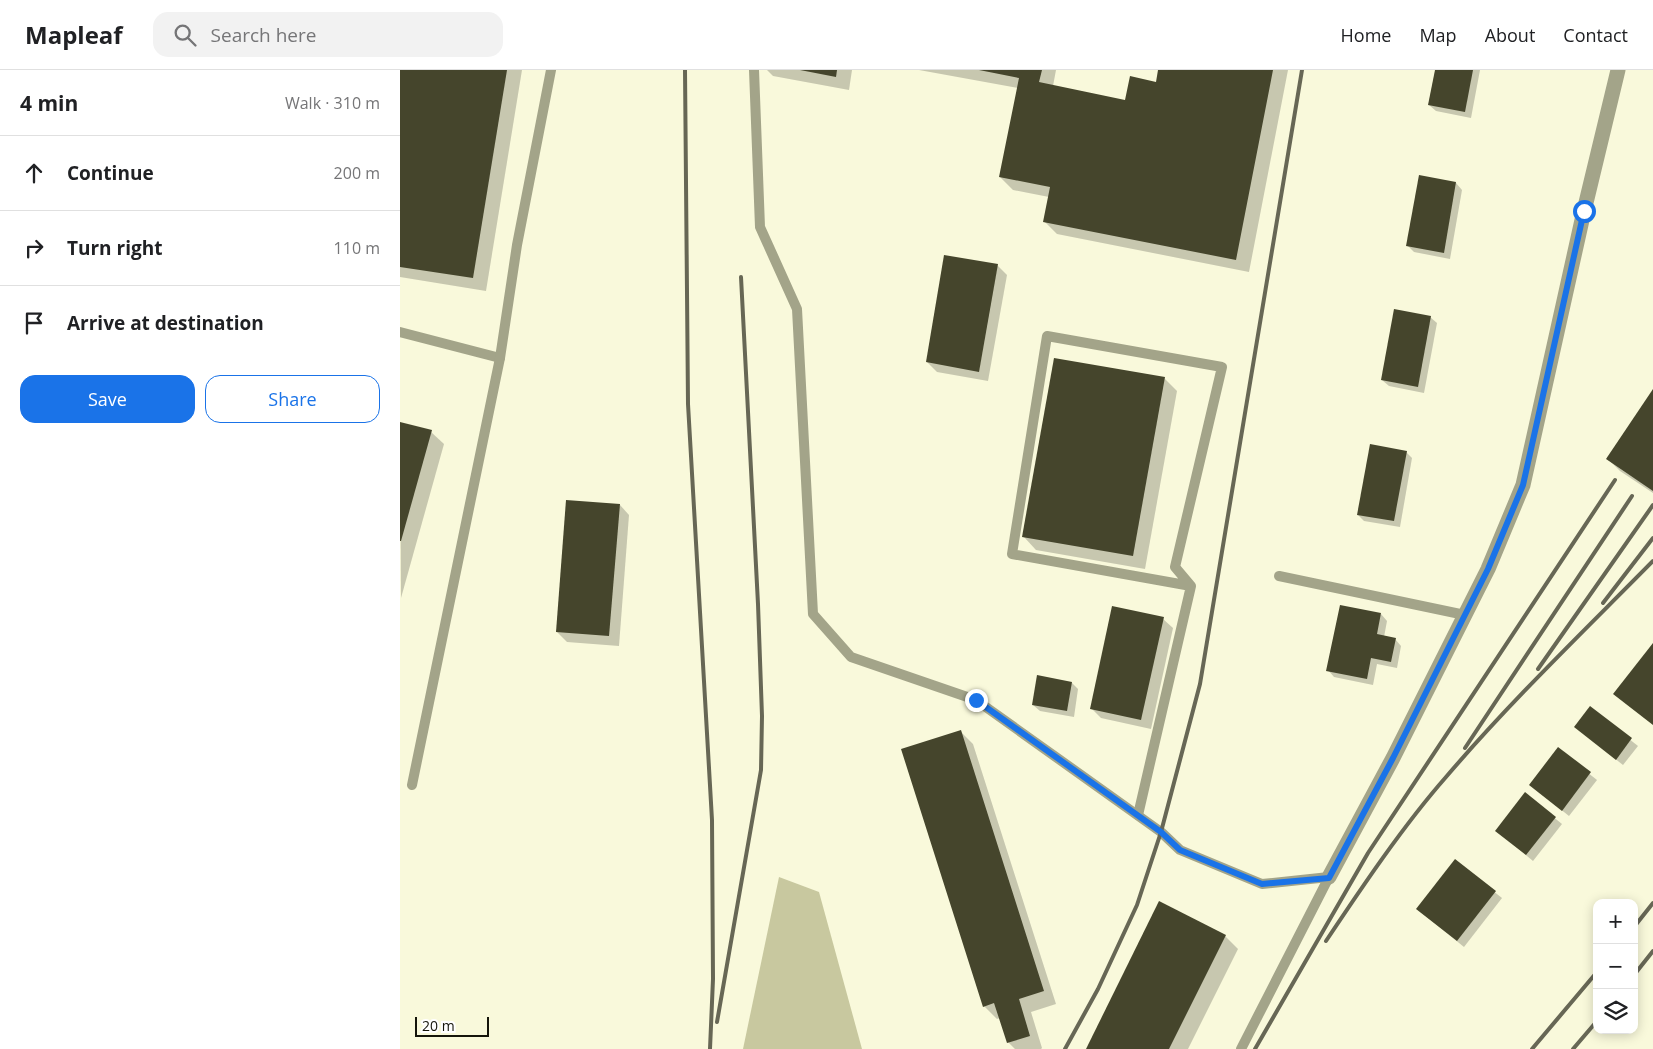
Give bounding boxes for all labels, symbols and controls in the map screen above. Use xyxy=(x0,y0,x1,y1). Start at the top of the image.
search box xyxy=(153,12,503,57)
text: Mapleaf xyxy=(25,18,123,51)
icon: search xyxy=(171,21,199,49)
text: Search here xyxy=(211,22,316,48)
text: Home xyxy=(1341,23,1391,47)
text: Map xyxy=(1419,23,1457,47)
text: About xyxy=(1485,23,1535,47)
text: Contact xyxy=(1563,23,1628,47)
text: 4 min xyxy=(20,89,78,117)
text: Walk · 310 m xyxy=(285,92,380,114)
icon: ahead xyxy=(20,159,48,187)
text: Continue xyxy=(67,160,154,186)
text: 200 m xyxy=(334,162,380,184)
route start xyxy=(1573,200,1596,223)
icon: right xyxy=(20,234,48,262)
text: Turn right xyxy=(67,235,162,261)
text: 110 m xyxy=(334,237,380,259)
icon: arrive xyxy=(20,309,48,337)
text: Arrive at destination xyxy=(67,310,264,336)
button: Save xyxy=(20,375,195,423)
button: Share xyxy=(205,375,380,423)
route end xyxy=(965,689,988,712)
map controls xyxy=(1593,899,1638,1034)
button: + xyxy=(1593,899,1638,944)
button: − xyxy=(1593,944,1638,989)
button: layers xyxy=(1593,989,1638,1034)
scale bar xyxy=(415,1014,489,1037)
text: 20 m xyxy=(422,1016,455,1035)

